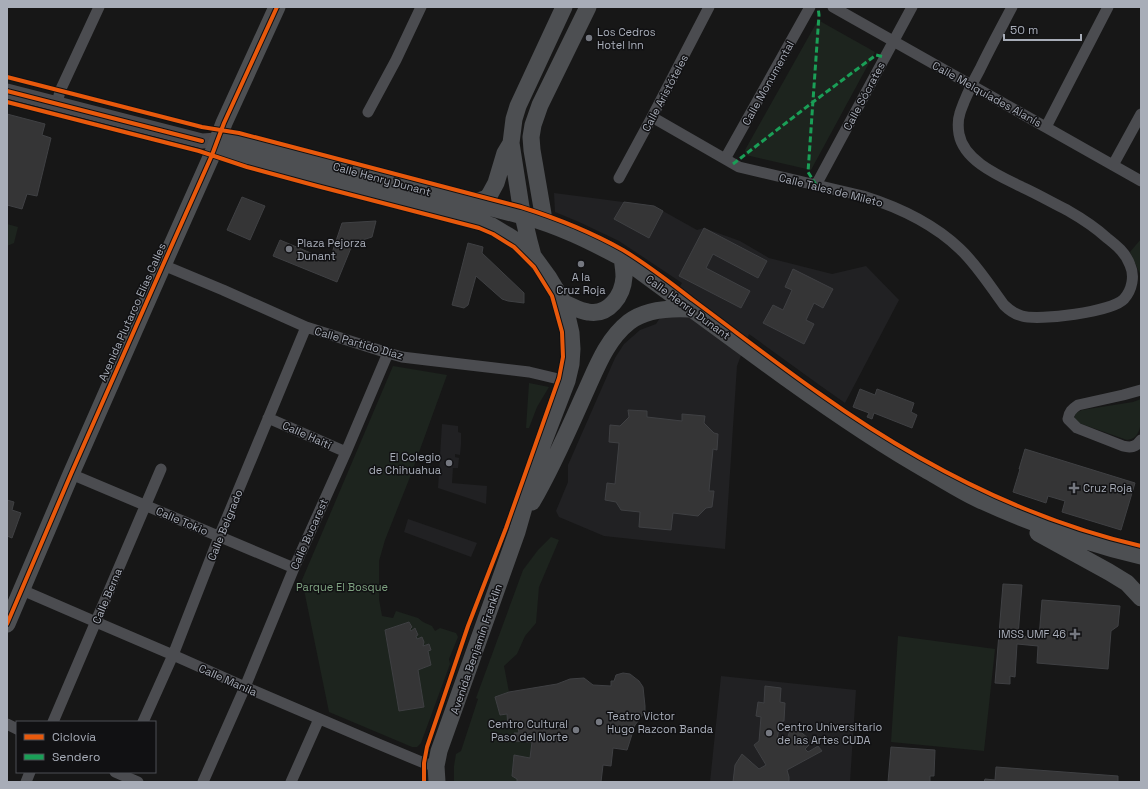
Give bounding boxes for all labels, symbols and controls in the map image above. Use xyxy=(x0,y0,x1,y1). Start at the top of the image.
scale bar xyxy=(1004,16,1081,42)
text: 50 m xyxy=(1010,22,1038,38)
place label: Los Cedros Hotel Inn xyxy=(597,25,656,52)
marker: Los Cedros Hotel Inn xyxy=(584,33,594,43)
street label: Calle Monumental xyxy=(739,38,797,128)
street label: Calle Aristóteles xyxy=(639,52,691,134)
street label: Calle Melquíades Alanís xyxy=(930,58,1044,130)
street label: Calle Sócrates xyxy=(840,59,888,133)
street label: Calle Henry Dunant xyxy=(331,159,433,199)
street label: Calle Tales de Mileto xyxy=(778,170,885,210)
place label: Plaza Pejorza Dunant xyxy=(297,236,367,263)
street label: Avenida Plutarco Elías Calles xyxy=(95,241,169,383)
marker: Plaza Pejorza Dunant xyxy=(284,244,294,254)
marker: A la Cruz Roja xyxy=(576,259,586,269)
place label: A la Cruz Roja xyxy=(556,270,606,297)
street label: Calle Henry Dunant xyxy=(643,272,733,342)
street label: Calle Partido Díaz xyxy=(313,324,405,362)
street label: Calle Haití xyxy=(280,418,334,452)
place label: El Colegio de Chihuahua xyxy=(369,450,442,477)
marker: El Colegio de Chihuahua xyxy=(444,458,454,468)
place label: Cruz Roja xyxy=(1083,481,1133,495)
marker: Cruz Roja xyxy=(1068,482,1080,494)
street label: Calle Belgrado xyxy=(204,487,246,563)
street label: Calle Bucarest xyxy=(287,496,331,572)
street label: Calle Tokio xyxy=(154,504,210,538)
street label: Calle Berna xyxy=(89,565,125,626)
park label: Parque El Bosque xyxy=(296,580,388,594)
street label: Avenida Benjamín Franklin xyxy=(447,582,505,716)
place label: IMSS UMF 46 xyxy=(998,627,1066,641)
marker: IMSS UMF 46 xyxy=(1069,628,1081,640)
street label: Calle Manila xyxy=(197,661,260,699)
place label: Teatro Victor Hugo Razcon Banda xyxy=(607,709,714,736)
place label: Centro Cultural Paso del Norte xyxy=(488,717,568,744)
marker: Teatro Victor Hugo Razcon Banda xyxy=(594,717,604,727)
place label: Centro Universitario de las Artes CUDA xyxy=(777,720,883,747)
legend xyxy=(16,721,156,773)
marker: Centro Cultural Paso del Norte xyxy=(571,725,581,735)
marker: Centro Universitario de las Artes CUDA xyxy=(764,728,774,738)
text: Ciclovía xyxy=(52,729,96,745)
text: Sendero xyxy=(52,749,100,765)

